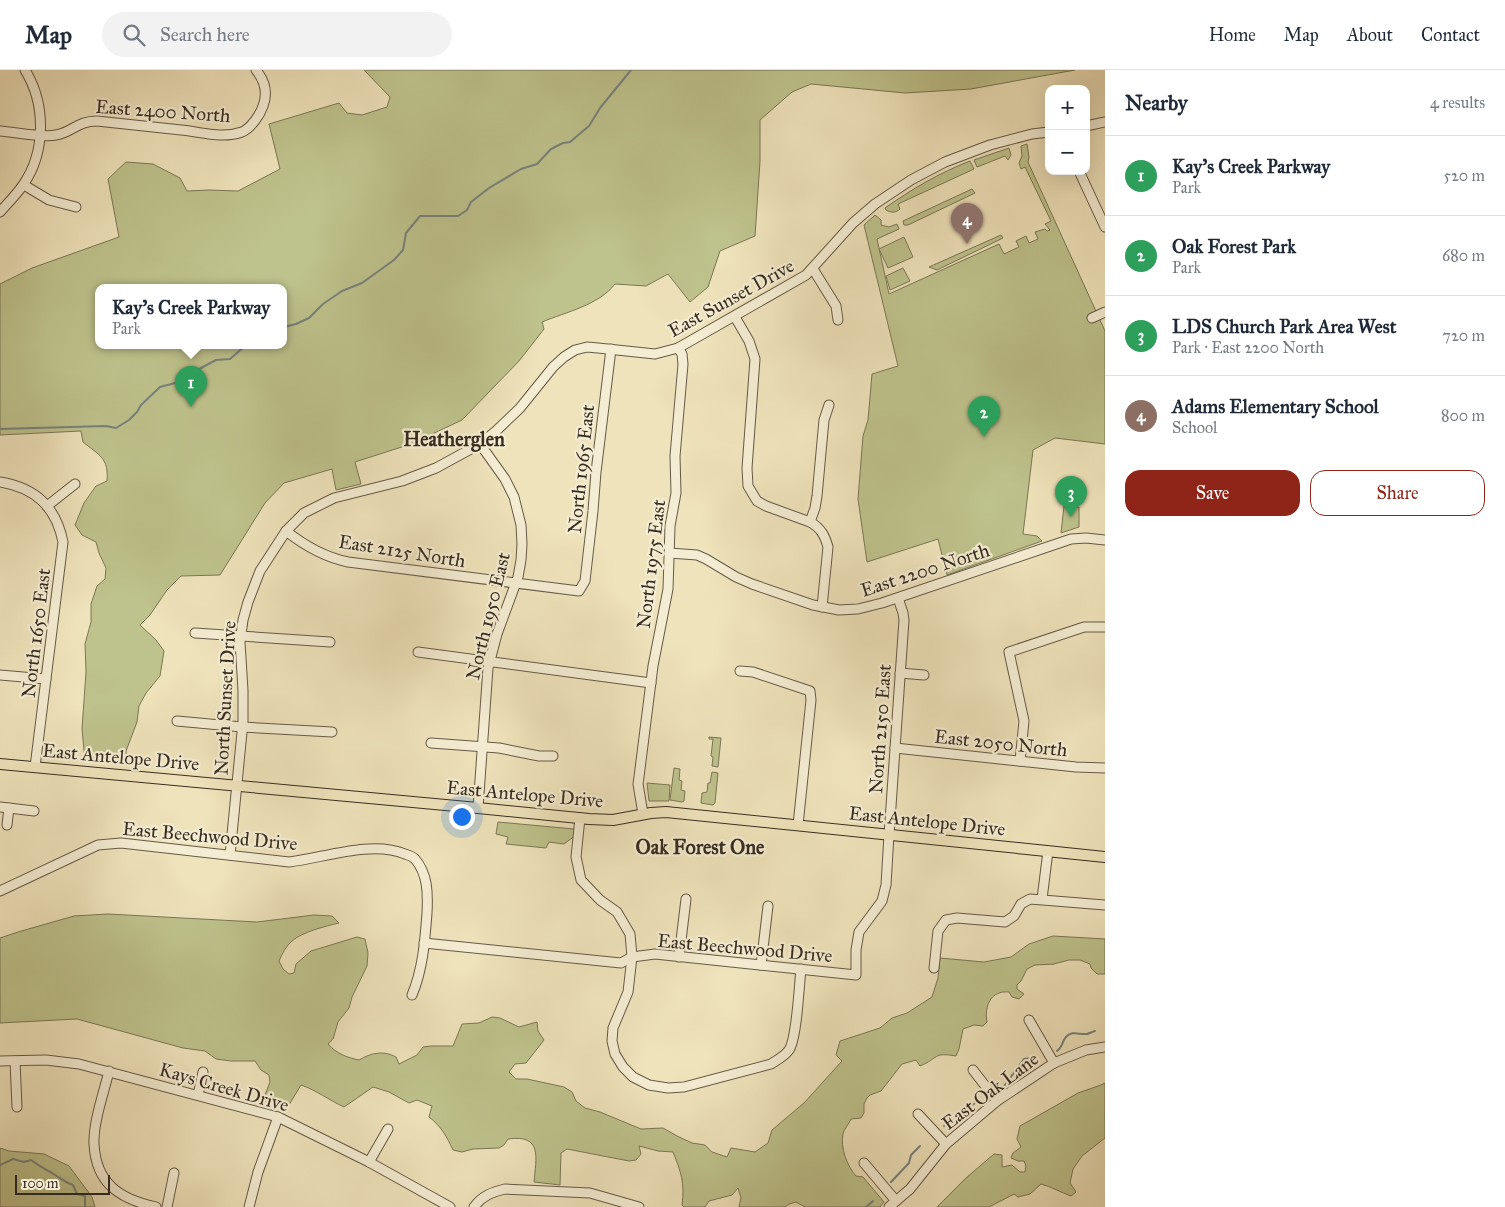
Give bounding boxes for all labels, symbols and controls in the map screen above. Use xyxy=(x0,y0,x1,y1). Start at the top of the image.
search box xyxy=(102,12,452,57)
text: Map xyxy=(25,20,72,50)
icon: search xyxy=(120,21,148,49)
text: Search here xyxy=(160,23,250,46)
text: Home xyxy=(1209,24,1256,46)
text: Map xyxy=(1284,24,1319,46)
text: About xyxy=(1347,24,1393,46)
text: Contact xyxy=(1421,24,1480,46)
map controls xyxy=(1045,85,1090,175)
button: + xyxy=(1045,85,1090,130)
text: Nearby xyxy=(1125,90,1188,116)
text: 4 results xyxy=(1430,93,1485,112)
street label: East 2400 North xyxy=(95,95,232,127)
button: − xyxy=(1045,130,1090,175)
text: Kay's Creek Parkway xyxy=(1172,155,1330,178)
text: 1 xyxy=(1138,166,1144,185)
text: 520 m xyxy=(1443,166,1485,185)
text: Park xyxy=(1172,178,1201,197)
pin: 4 xyxy=(951,203,983,244)
text: Oak Forest Park xyxy=(1172,235,1296,258)
text: 2 xyxy=(1137,246,1145,265)
text: 680 m xyxy=(1442,246,1485,265)
street label: East Sunset Drive xyxy=(664,254,798,342)
text: Park xyxy=(1172,258,1201,277)
popup xyxy=(95,284,287,349)
text: Kay's Creek Parkway xyxy=(112,296,270,319)
text: LDS Church Park Area West xyxy=(1172,315,1396,338)
text: Park xyxy=(112,319,141,338)
text: 3 xyxy=(1138,326,1144,345)
text: 720 m xyxy=(1442,326,1485,345)
text: Park · East 2200 North xyxy=(1172,338,1324,357)
pin: 1 xyxy=(175,366,207,407)
text: Adams Elementary School xyxy=(1172,395,1379,418)
pin: 2 xyxy=(968,396,1000,437)
street label: North 1965 East xyxy=(563,403,599,535)
text: 4 xyxy=(1137,406,1145,425)
text: 800 m xyxy=(1441,406,1485,425)
text: School xyxy=(1172,418,1217,437)
district label: Heatherglen xyxy=(403,427,505,452)
button: Save xyxy=(1125,470,1300,516)
button: Share xyxy=(1310,470,1485,516)
pin: 3 xyxy=(1055,476,1087,517)
street label: North 1975 East xyxy=(632,498,670,630)
street label: East 2125 North xyxy=(337,530,468,572)
street label: East 2200 North xyxy=(858,538,993,602)
street label: North 1950 East xyxy=(461,550,515,682)
street label: North 1650 East xyxy=(17,567,55,699)
street label: North Sunset Drive xyxy=(209,620,241,776)
street label: North 2150 East xyxy=(864,663,896,795)
street label: East 2050 North xyxy=(933,725,1069,761)
street label: East Antelope Drive xyxy=(42,739,200,775)
street label: East Antelope Drive xyxy=(446,776,604,812)
street label: East Antelope Drive xyxy=(848,801,1006,841)
your location xyxy=(449,804,475,830)
street label: East Beechwood Drive xyxy=(122,817,298,855)
district label: Oak Forest One xyxy=(636,835,765,859)
street label: East Beechwood Drive xyxy=(657,929,833,967)
street label: East Oak Lane xyxy=(937,1047,1043,1135)
street label: Kays Creek Drive xyxy=(157,1058,292,1117)
scale bar xyxy=(15,1172,110,1195)
text: 100 m xyxy=(22,1175,59,1192)

